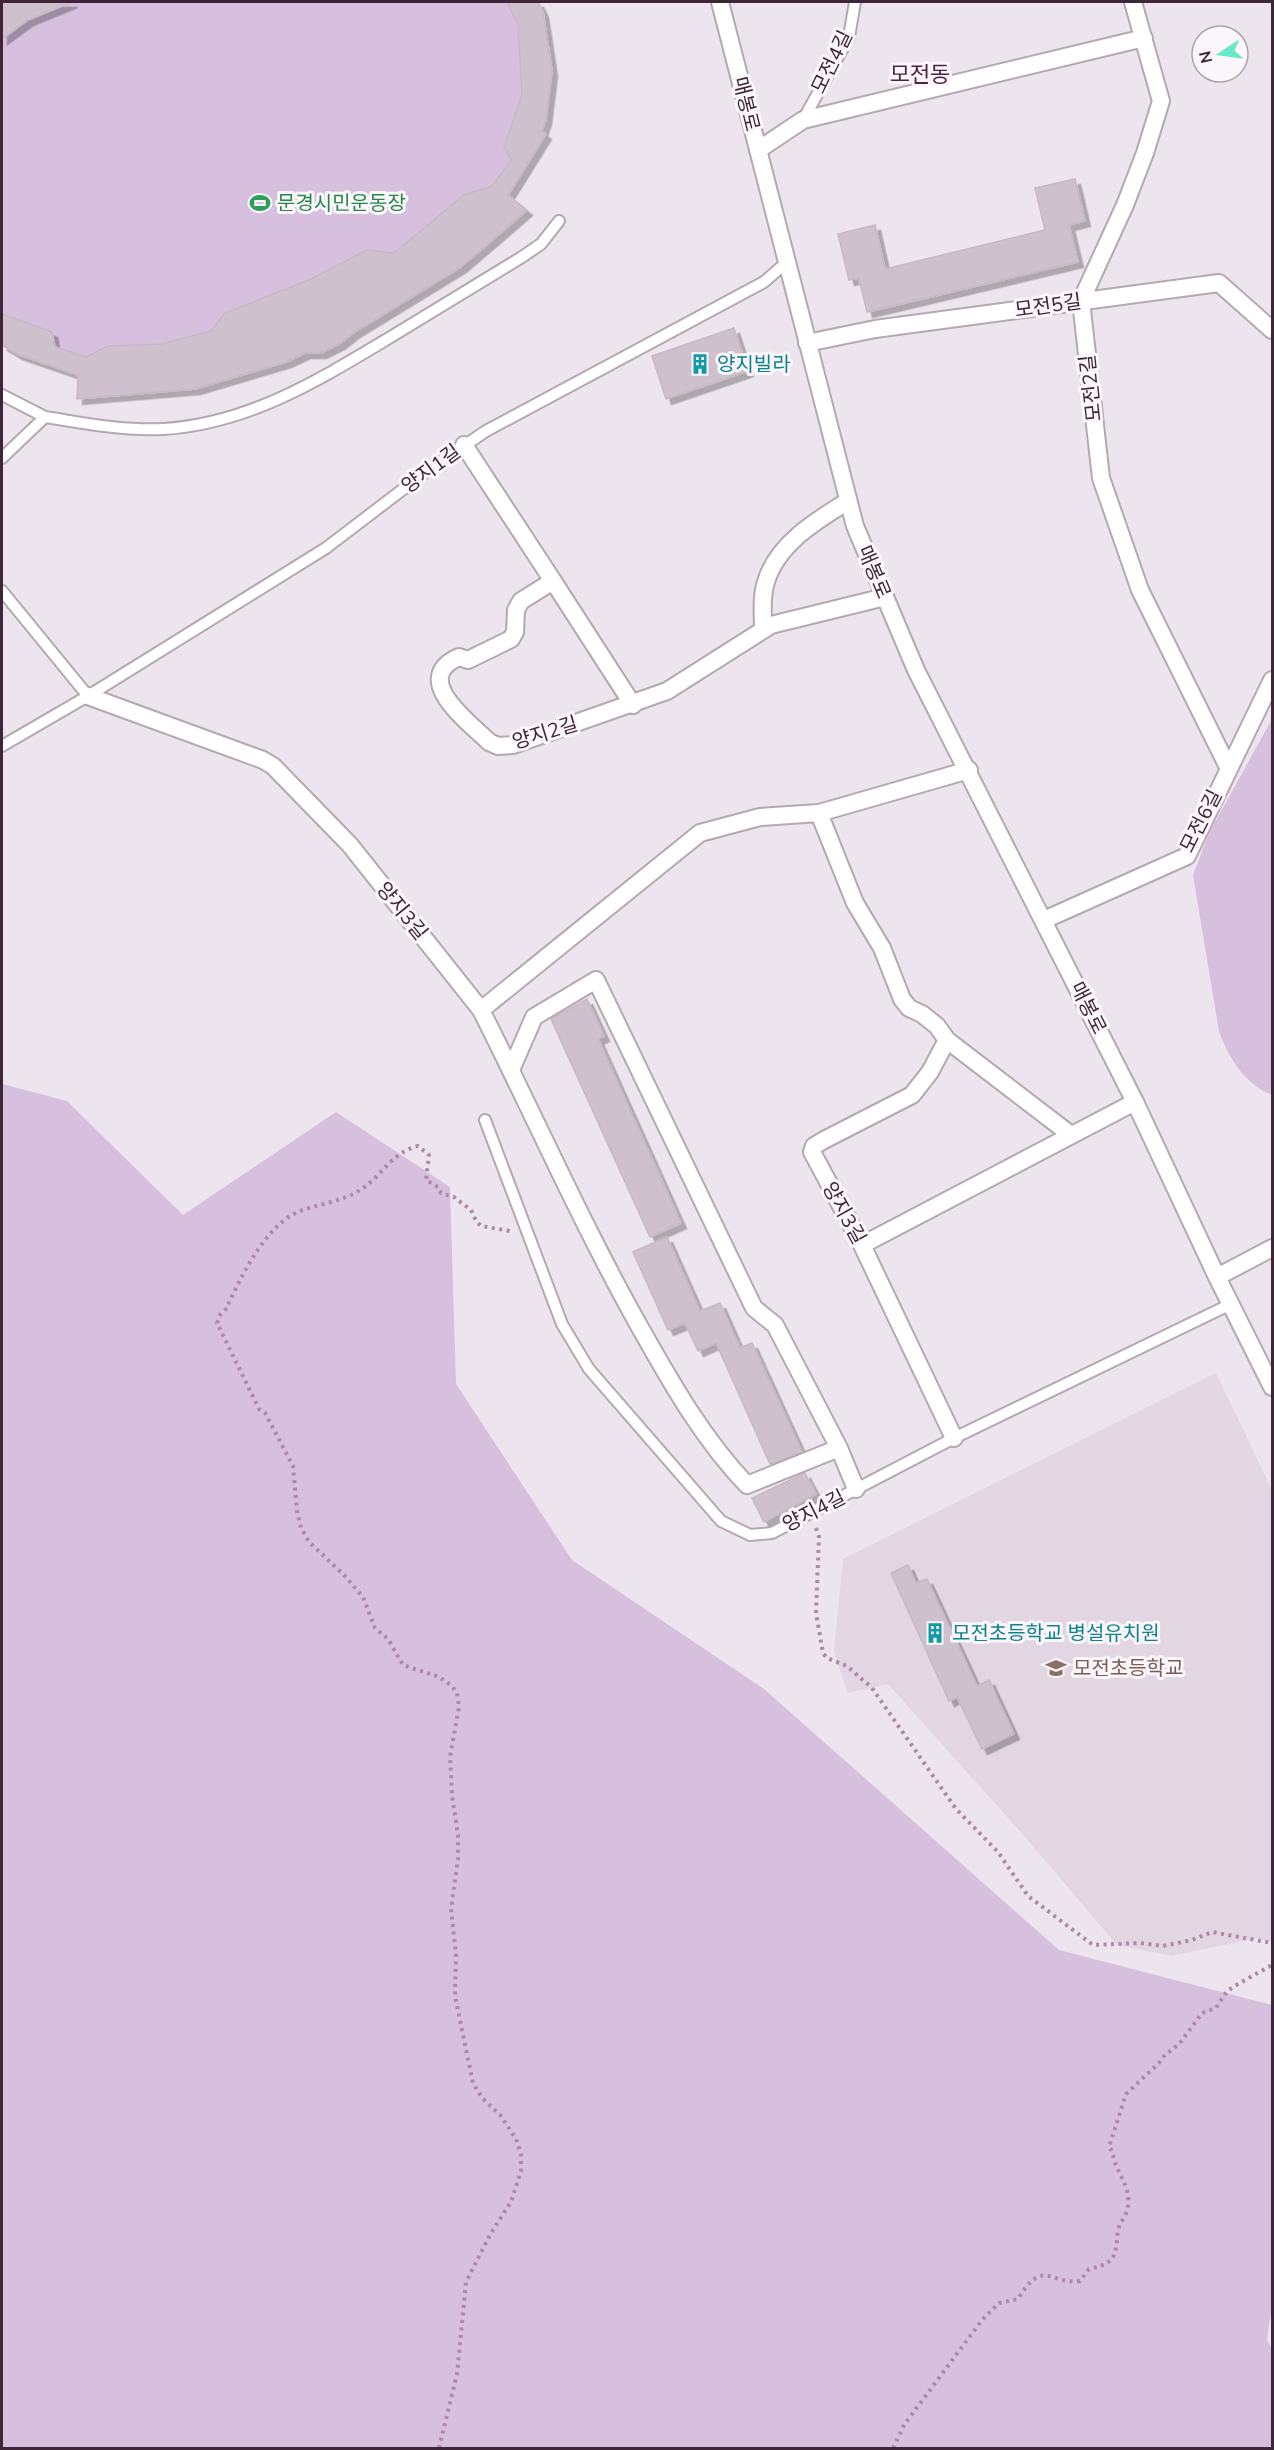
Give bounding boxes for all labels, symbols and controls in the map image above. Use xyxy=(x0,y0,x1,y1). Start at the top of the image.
north arrow xyxy=(1190,24,1250,84)
street label: 모전4길 xyxy=(805,26,859,98)
text: N xyxy=(1194,49,1218,65)
district label: 모전동 xyxy=(890,60,950,90)
street label: 매봉로 xyxy=(726,74,766,134)
place label: 문경시민운동장 xyxy=(277,190,406,217)
sports icon: 문경시민운동장 xyxy=(248,191,272,215)
street label: 모전5길 xyxy=(1013,288,1083,324)
place label: 양지빌라 xyxy=(717,351,791,378)
building icon: 양지빌라 xyxy=(688,352,712,376)
street label: 모전2길 xyxy=(1074,353,1108,423)
street label: 양지1길 xyxy=(396,438,466,500)
street label: 매봉로 xyxy=(851,541,897,603)
street label: 양지2길 xyxy=(509,710,581,756)
street label: 모전6길 xyxy=(1174,785,1228,857)
street label: 양지3길 xyxy=(370,876,434,946)
street label: 매봉로 xyxy=(1063,977,1113,1039)
street label: 양지3길 xyxy=(816,1177,872,1249)
street label: 양지4길 xyxy=(778,1484,850,1538)
place label: 모전초등학교 병설유치원 xyxy=(952,1620,1160,1647)
building icon: 모전초등학교 병설유치원 xyxy=(923,1621,947,1645)
place label: 모전초등학교 xyxy=(1073,1655,1183,1682)
school or university icon: 모전초등학교 xyxy=(1044,1656,1068,1680)

